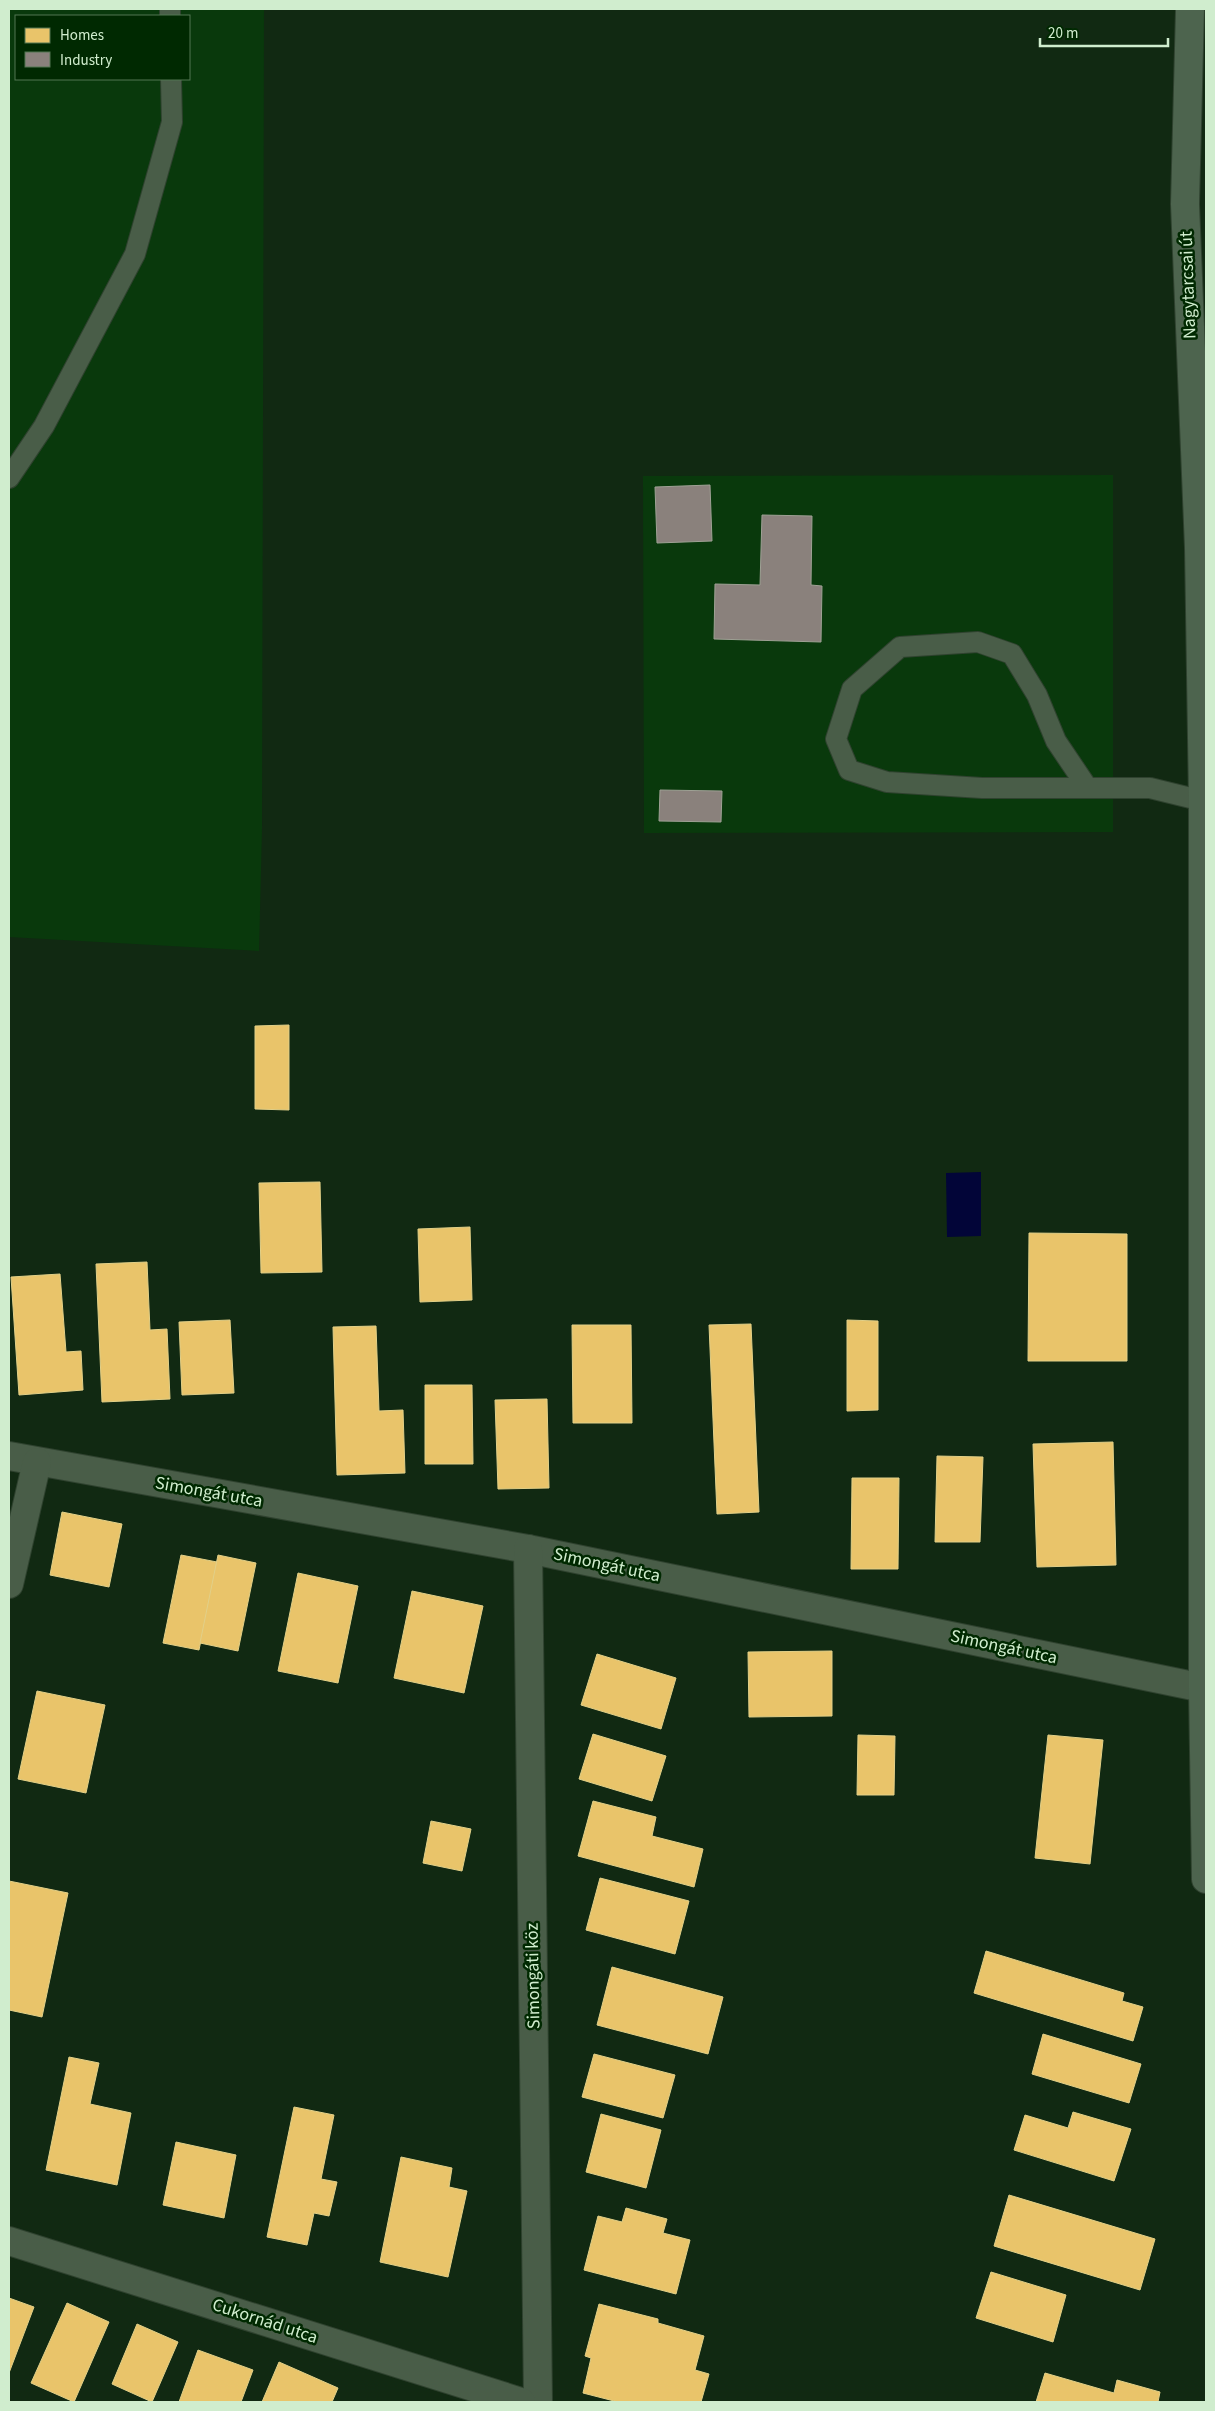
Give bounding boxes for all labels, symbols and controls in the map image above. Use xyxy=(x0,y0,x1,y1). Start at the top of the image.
legend xyxy=(15,15,190,80)
scale bar xyxy=(1040,15,1168,47)
text: 20 m xyxy=(1048,23,1078,44)
text: Homes xyxy=(60,25,104,46)
text: Industry xyxy=(60,50,112,71)
street label: Nagytarcsai út xyxy=(1174,231,1202,339)
street label: Simongát utca xyxy=(153,1470,265,1514)
street label: Simongát utca xyxy=(551,1541,663,1589)
street label: Simongát utca xyxy=(948,1623,1060,1671)
street label: Simongáti köz xyxy=(520,1922,546,2029)
street label: Cukornád utca xyxy=(209,2292,321,2350)

